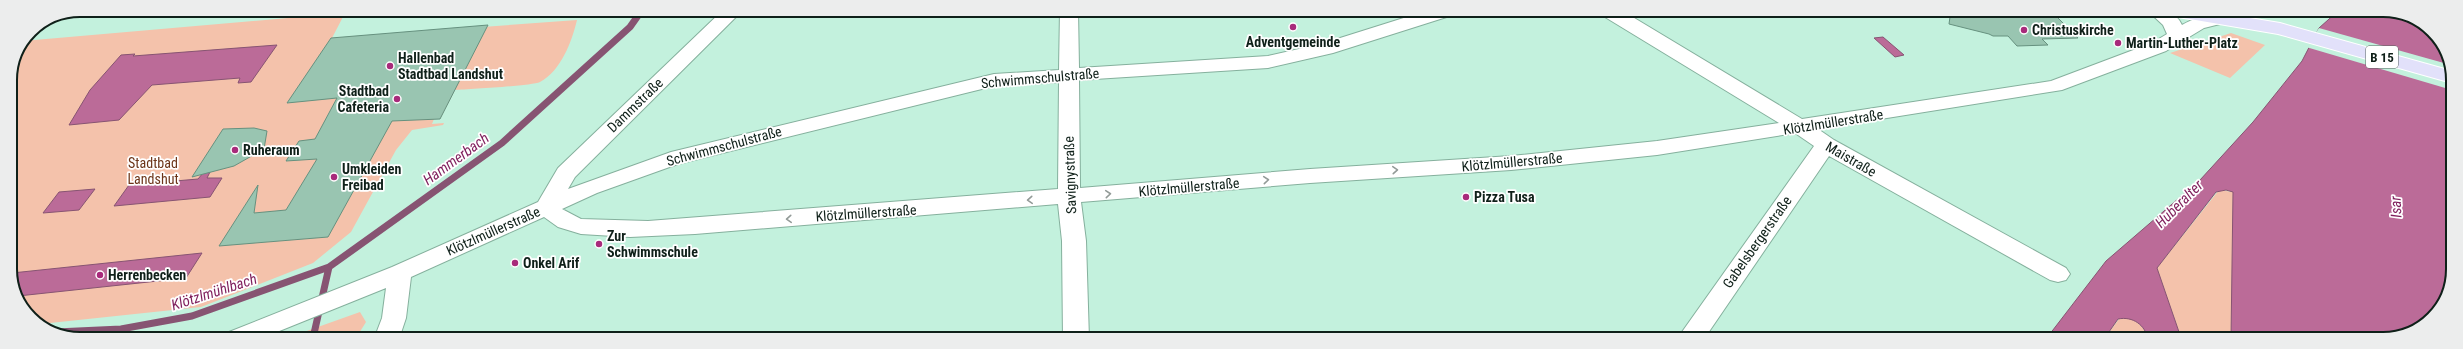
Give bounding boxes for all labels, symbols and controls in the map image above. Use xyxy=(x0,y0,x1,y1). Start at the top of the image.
marker: Adventgemeinde xyxy=(1288,22,1298,32)
place label: Christuskirche xyxy=(2032,22,2114,38)
marker: Christuskirche xyxy=(2019,25,2029,35)
place label: Adventgemeinde xyxy=(1246,34,1340,50)
place label: Martin-Luther-Platz xyxy=(2126,35,2238,51)
marker: Martin-Luther-Platz xyxy=(2113,38,2123,48)
road number: B 15 xyxy=(2366,46,2398,68)
place label: Hallenbad Stadtbad Landshut xyxy=(398,50,503,82)
marker: Hallenbad Stadtbad Landshut xyxy=(385,61,395,71)
street label: Schwimmschulstraße xyxy=(980,65,1100,91)
street label: Dammstraße xyxy=(604,74,666,135)
place label: Stadtbad Cafeteria xyxy=(338,83,389,115)
marker: Stadtbad Cafeteria xyxy=(392,94,402,104)
street label: Klötzlmüllerstraße xyxy=(1782,106,1885,138)
street label: Schwimmschulstraße xyxy=(665,123,784,169)
water label: Hammerbach xyxy=(420,129,492,189)
street label: Savignystraße xyxy=(1061,135,1079,214)
street label: Maistraße xyxy=(1823,138,1879,180)
place label: Ruheraum xyxy=(243,142,300,158)
marker: Ruheraum xyxy=(230,145,240,155)
street label: Klötzlmüllerstraße xyxy=(1461,150,1563,174)
park label: Stadtbad Landshut xyxy=(127,155,179,187)
place label: Umkleiden Freibad xyxy=(342,161,401,193)
one-way arrow xyxy=(1392,166,1398,175)
marker: Umkleiden Freibad xyxy=(329,172,339,182)
street label: Klötzlmüllerstraße xyxy=(1138,175,1240,199)
one-way arrow xyxy=(1263,176,1269,185)
water label: Huberalter xyxy=(2151,176,2207,232)
place label: Pizza Tusa xyxy=(1474,189,1535,205)
one-way arrow xyxy=(1105,190,1111,199)
marker: Pizza Tusa xyxy=(1461,192,1471,202)
street label: Gabelsbergerstraße xyxy=(1719,193,1795,291)
water label: Isar xyxy=(2387,195,2405,218)
one-way arrow xyxy=(1027,196,1033,205)
street label: Klötzlmüllerstraße xyxy=(815,201,917,225)
street label: Klötzlmüllerstraße xyxy=(444,203,543,259)
one-way arrow xyxy=(786,214,792,223)
place label: Zur Schwimmschule xyxy=(607,228,698,260)
marker: Zur Schwimmschule xyxy=(594,239,604,249)
place label: Onkel Arif xyxy=(523,255,580,271)
marker: Onkel Arif xyxy=(510,258,520,268)
place label: Herrenbecken xyxy=(108,267,186,283)
marker: Herrenbecken xyxy=(95,270,105,280)
water label: Klötzlmühlbach xyxy=(169,270,259,314)

